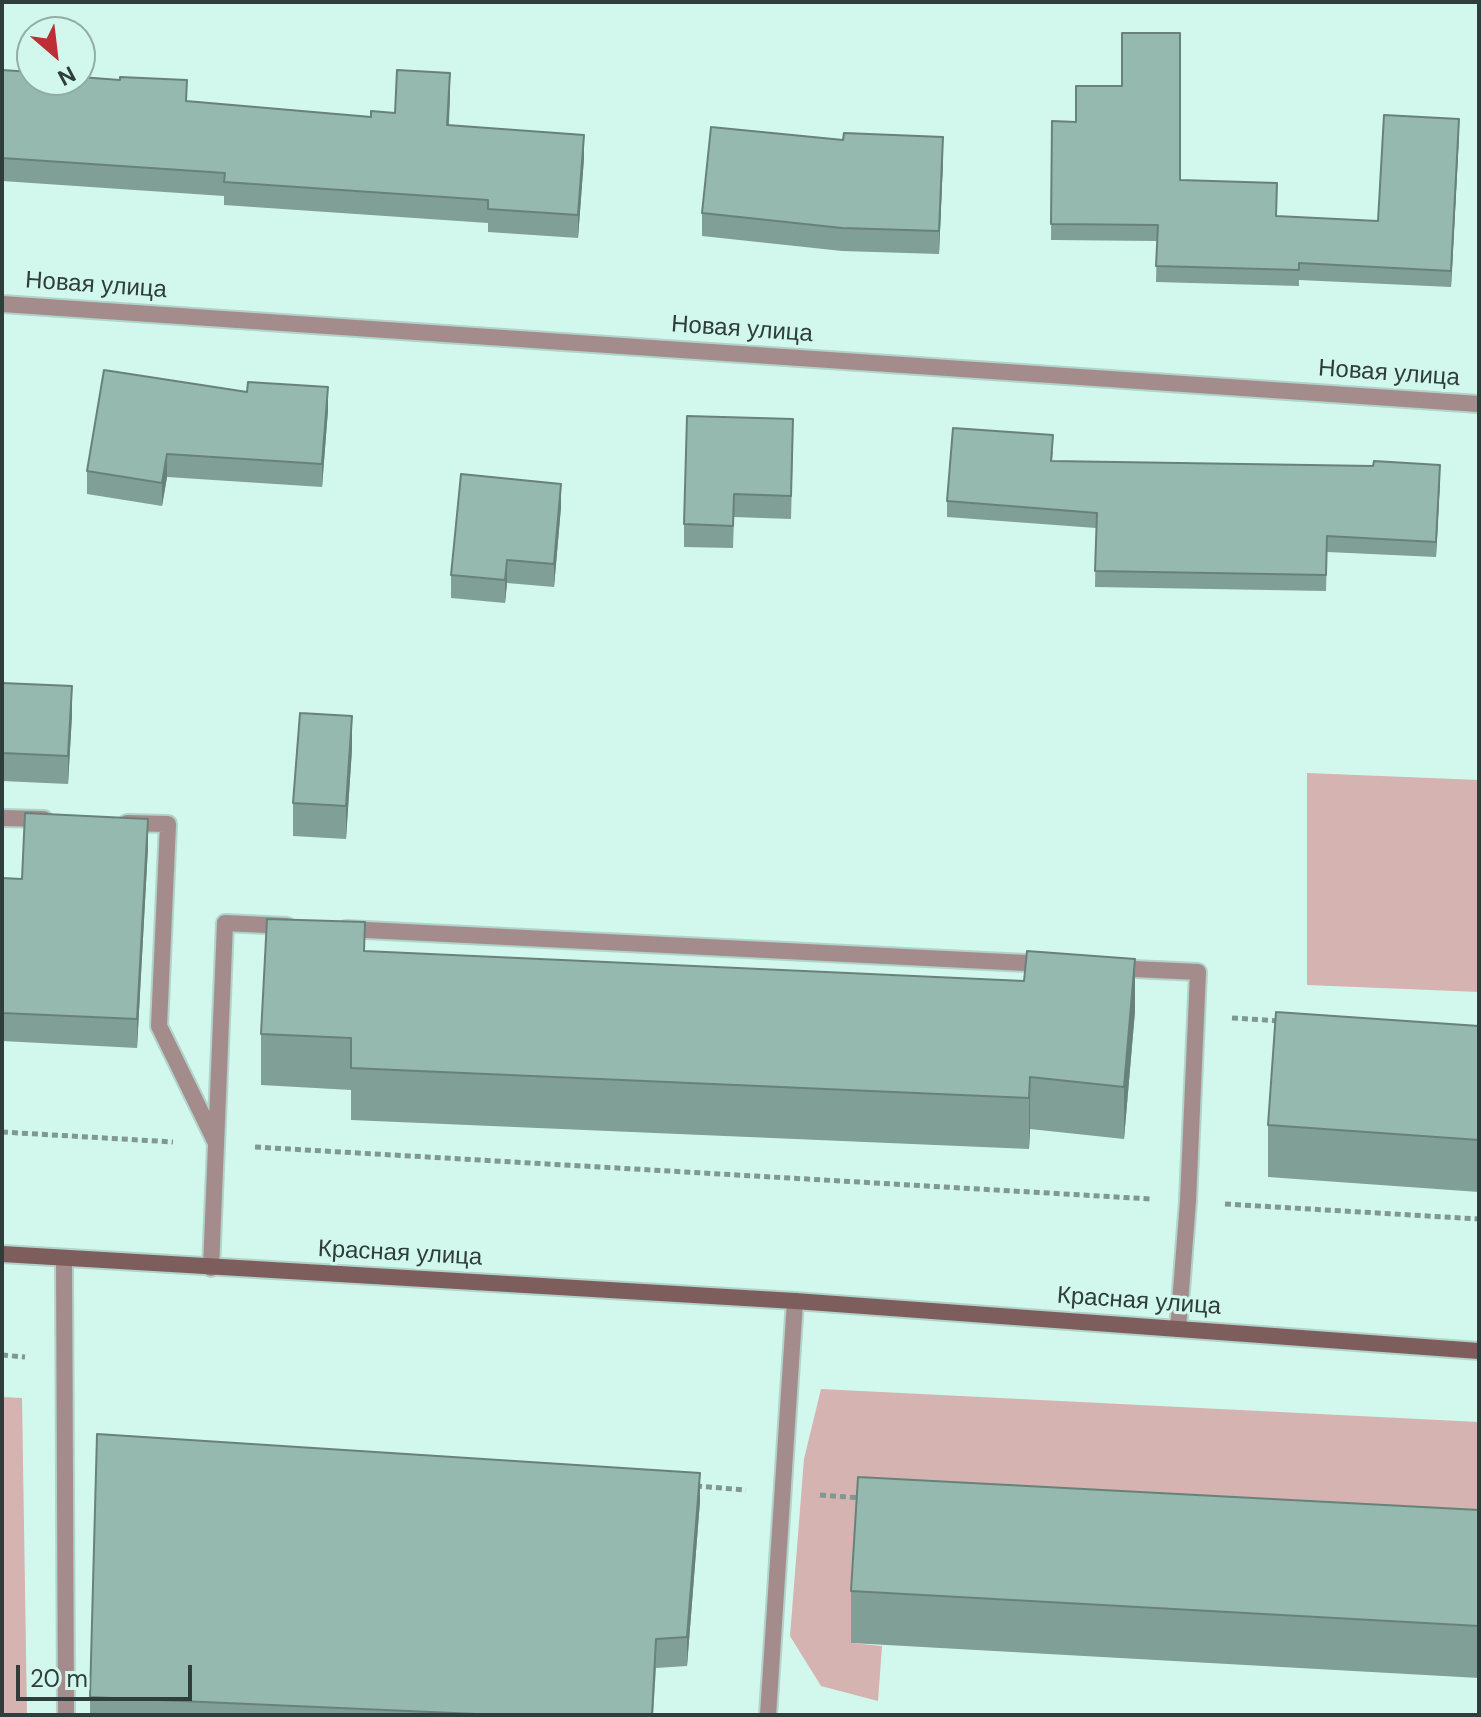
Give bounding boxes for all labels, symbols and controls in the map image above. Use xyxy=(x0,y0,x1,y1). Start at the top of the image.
north arrow xyxy=(16,16,96,96)
text: N xyxy=(53,59,80,92)
street label: Новая улица xyxy=(24,267,168,305)
street label: Новая улица xyxy=(670,311,814,349)
street label: Новая улица xyxy=(1317,355,1461,393)
street label: Красная улица xyxy=(317,1235,483,1273)
street label: Красная улица xyxy=(1056,1282,1222,1322)
scale bar xyxy=(20,1649,196,1699)
text: 20 m xyxy=(30,1663,88,1694)

